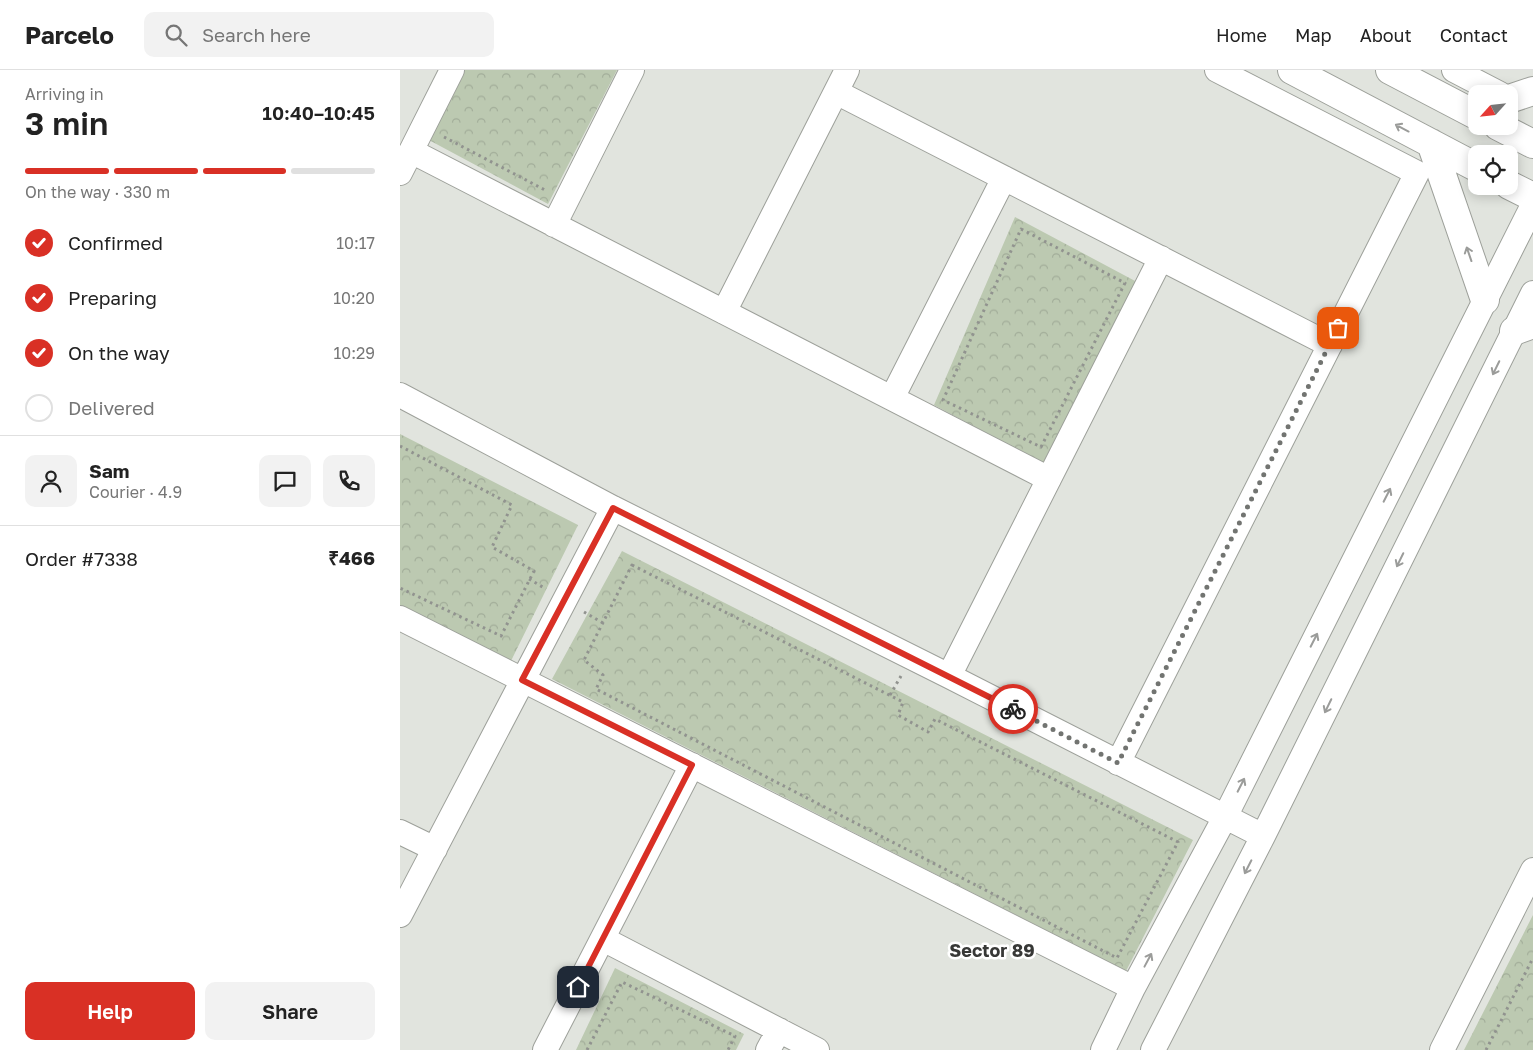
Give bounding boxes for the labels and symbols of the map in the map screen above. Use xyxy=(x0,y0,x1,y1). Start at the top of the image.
north arrow xyxy=(1468,85,1518,135)
one-way arrow xyxy=(1395,123,1410,133)
one-way arrow xyxy=(1464,247,1473,262)
pin xyxy=(1317,307,1359,349)
one-way arrow xyxy=(1491,360,1500,375)
one-way arrow xyxy=(1383,488,1392,503)
one-way arrow xyxy=(1395,552,1404,567)
one-way arrow xyxy=(1310,633,1319,648)
courier xyxy=(988,684,1038,734)
one-way arrow xyxy=(1323,698,1332,713)
one-way arrow xyxy=(1237,778,1246,793)
one-way arrow xyxy=(1243,859,1252,874)
district label: Sector 89 xyxy=(949,939,1035,961)
one-way arrow xyxy=(1143,952,1153,967)
pin xyxy=(557,966,599,1008)

